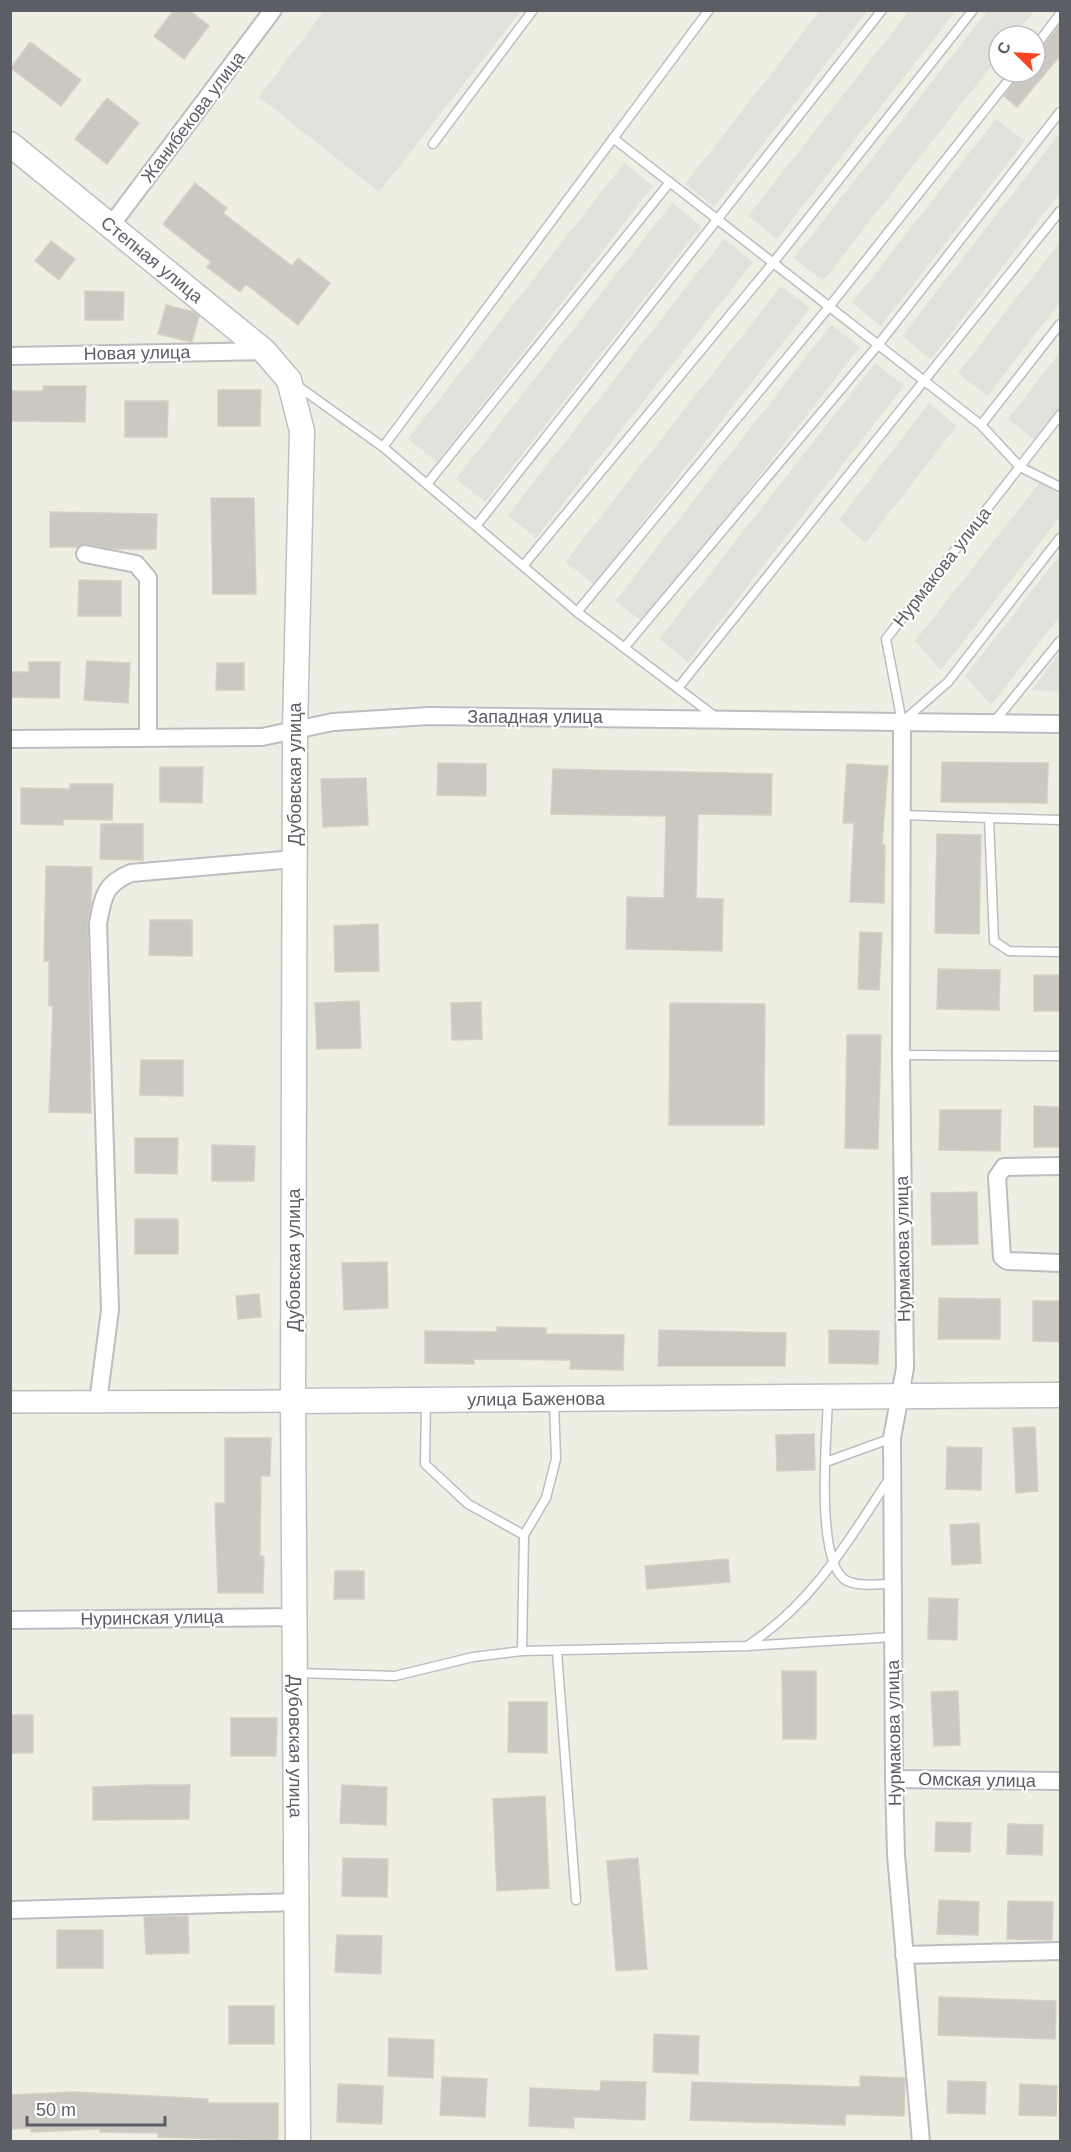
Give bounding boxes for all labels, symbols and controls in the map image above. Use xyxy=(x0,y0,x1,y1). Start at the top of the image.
north arrow xyxy=(987,24,1047,84)
text: С xyxy=(994,39,1014,57)
street label: Жанибекова улица xyxy=(137,47,249,186)
street label: Степная улица xyxy=(97,212,207,307)
street label: Новая улица xyxy=(84,342,191,364)
street label: Нурмакова улица xyxy=(889,502,995,631)
street label: Дубовская улица xyxy=(285,702,305,845)
street label: Западная улица xyxy=(467,707,604,727)
street label: Нурмакова улица xyxy=(892,1175,914,1322)
street label: Дубовская улица xyxy=(284,1188,304,1331)
street label: улица Баженова xyxy=(467,1389,606,1410)
street label: Нуринская улица xyxy=(80,1607,225,1629)
street label: Нурмакова улица xyxy=(883,1659,905,1806)
street label: Дубовская улица xyxy=(285,1675,306,1819)
street label: Омская улица xyxy=(918,1769,1037,1791)
scale bar xyxy=(27,2089,165,2127)
text: 50 m xyxy=(36,2100,76,2120)

